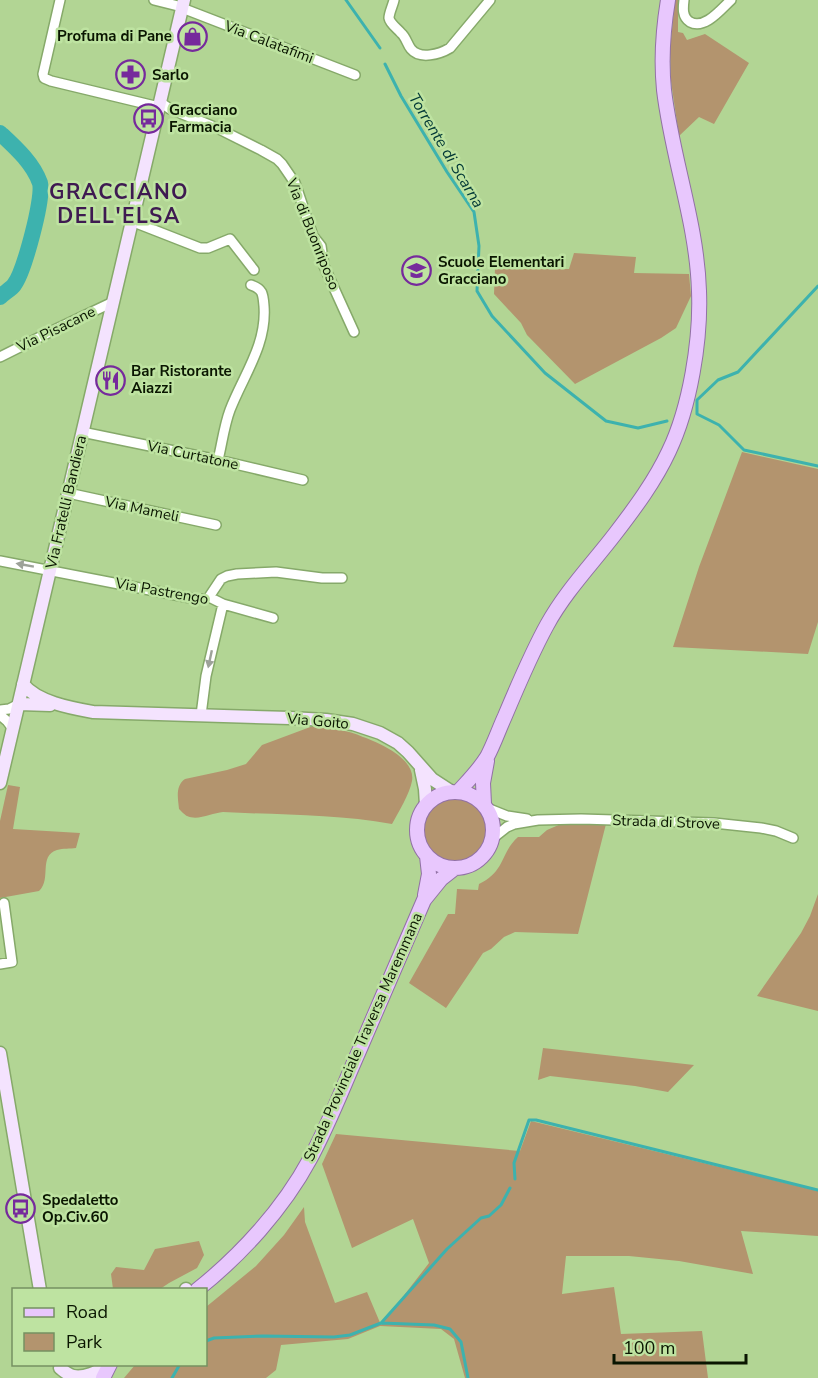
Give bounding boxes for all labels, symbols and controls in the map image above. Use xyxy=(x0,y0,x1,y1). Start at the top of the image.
street label: Via Calatafimi xyxy=(221,16,316,68)
shop icon: Profuma di Pane xyxy=(177,20,209,52)
place label: Profuma di Pane xyxy=(57,26,172,46)
pharmacy icon: Sarlo xyxy=(115,59,147,91)
place label: Sarlo xyxy=(152,65,189,85)
water label: Torrente di Scarna xyxy=(403,89,489,212)
place label: Gracciano Farmacia xyxy=(169,100,238,137)
bus stop icon: Gracciano Farmacia xyxy=(132,103,164,135)
street label: Via di Buonriposo xyxy=(281,174,344,293)
district label: GRACCIANO DELL'ELSA xyxy=(49,178,189,230)
place label: Scuole Elementari Gracciano xyxy=(438,252,564,289)
school or university icon: Scuole Elementari Gracciano xyxy=(401,255,433,287)
street label: Via Pisacane xyxy=(12,301,99,357)
place label: Bar Ristorante Aiazzi xyxy=(131,361,232,398)
restaurant icon: Bar Ristorante Aiazzi xyxy=(94,364,126,396)
street label: Via Fratelli Bandiera xyxy=(41,433,91,572)
street label: Via Curtatone xyxy=(144,435,241,474)
street label: Via Mameli xyxy=(102,491,181,527)
one-way arrow xyxy=(15,560,34,569)
street label: Via Pastrengo xyxy=(113,573,210,609)
one-way arrow xyxy=(205,650,214,669)
street label: Via Goito xyxy=(285,708,350,734)
street label: Strada di Strove xyxy=(612,810,720,834)
street label: Strada Provinciale Traversa Maremmana xyxy=(299,909,427,1165)
place label: Spedaletto Op.Civ.60 xyxy=(42,1190,119,1227)
bus stop icon: Spedaletto Op.Civ.60 xyxy=(5,1193,37,1225)
legend xyxy=(12,1288,207,1366)
text: Road xyxy=(66,1300,108,1324)
scale bar xyxy=(614,1327,746,1365)
text: Park xyxy=(66,1330,103,1354)
text: 100 m xyxy=(623,1336,675,1360)

